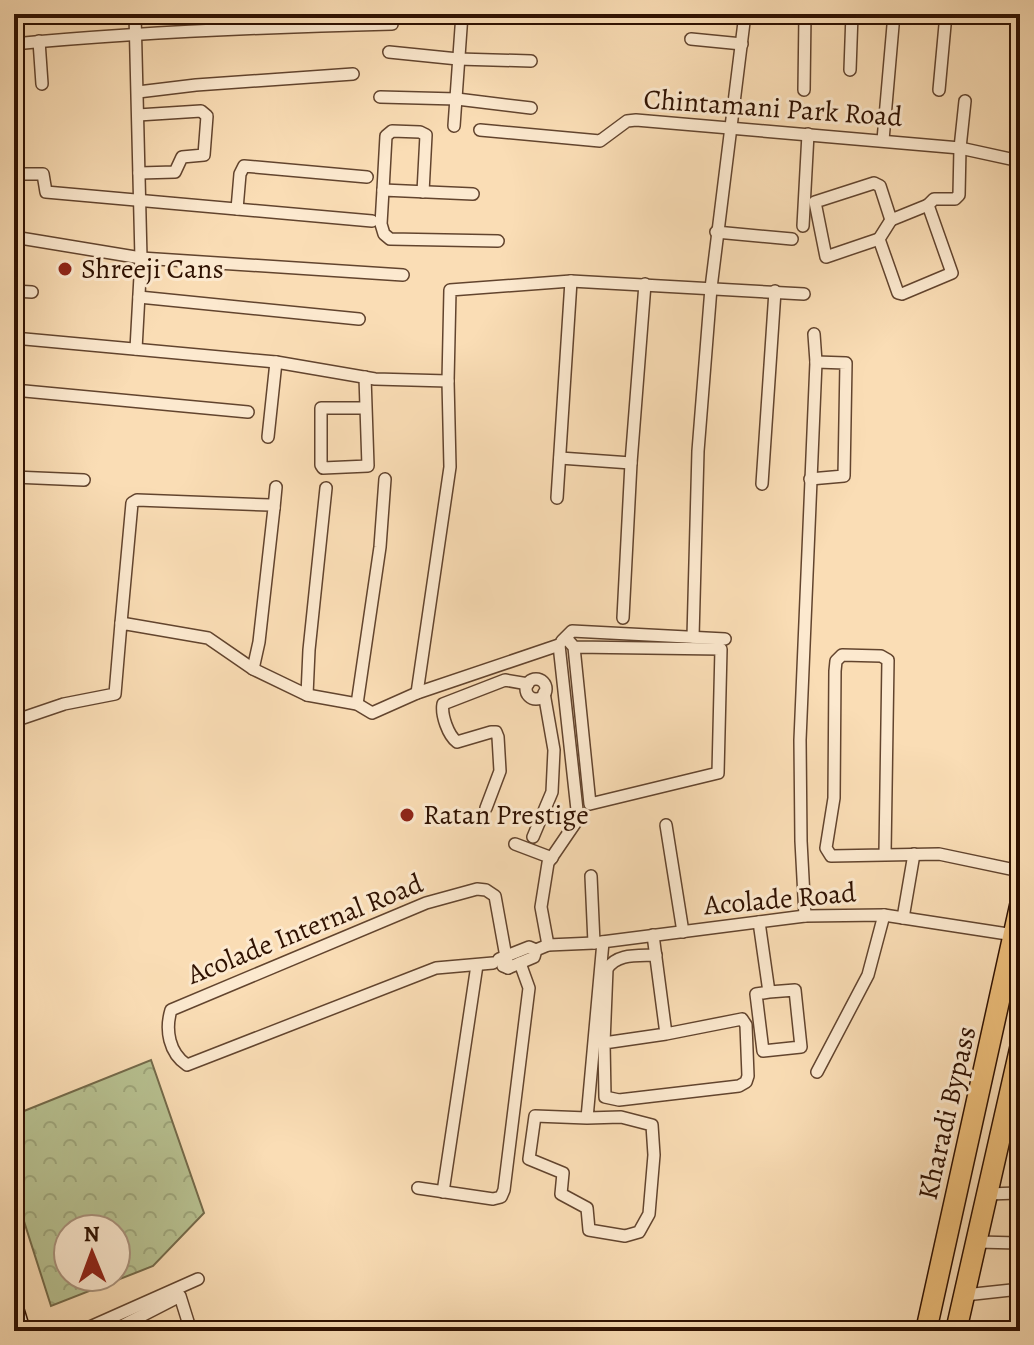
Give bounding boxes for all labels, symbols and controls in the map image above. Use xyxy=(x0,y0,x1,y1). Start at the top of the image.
street label: Chintamani Park Road xyxy=(642,80,905,136)
place label: Shreeji Cans xyxy=(81,250,224,288)
marker: Shreeji Cans xyxy=(56,260,74,278)
place label: Ratan Prestige xyxy=(423,796,589,834)
marker: Ratan Prestige xyxy=(398,806,416,824)
street label: Acolade Internal Road xyxy=(181,864,429,994)
street label: Acolade Road xyxy=(701,873,859,925)
street label: Kharadi Bypass xyxy=(909,1023,985,1203)
north arrow xyxy=(52,1213,132,1293)
text: N xyxy=(83,1219,100,1249)

